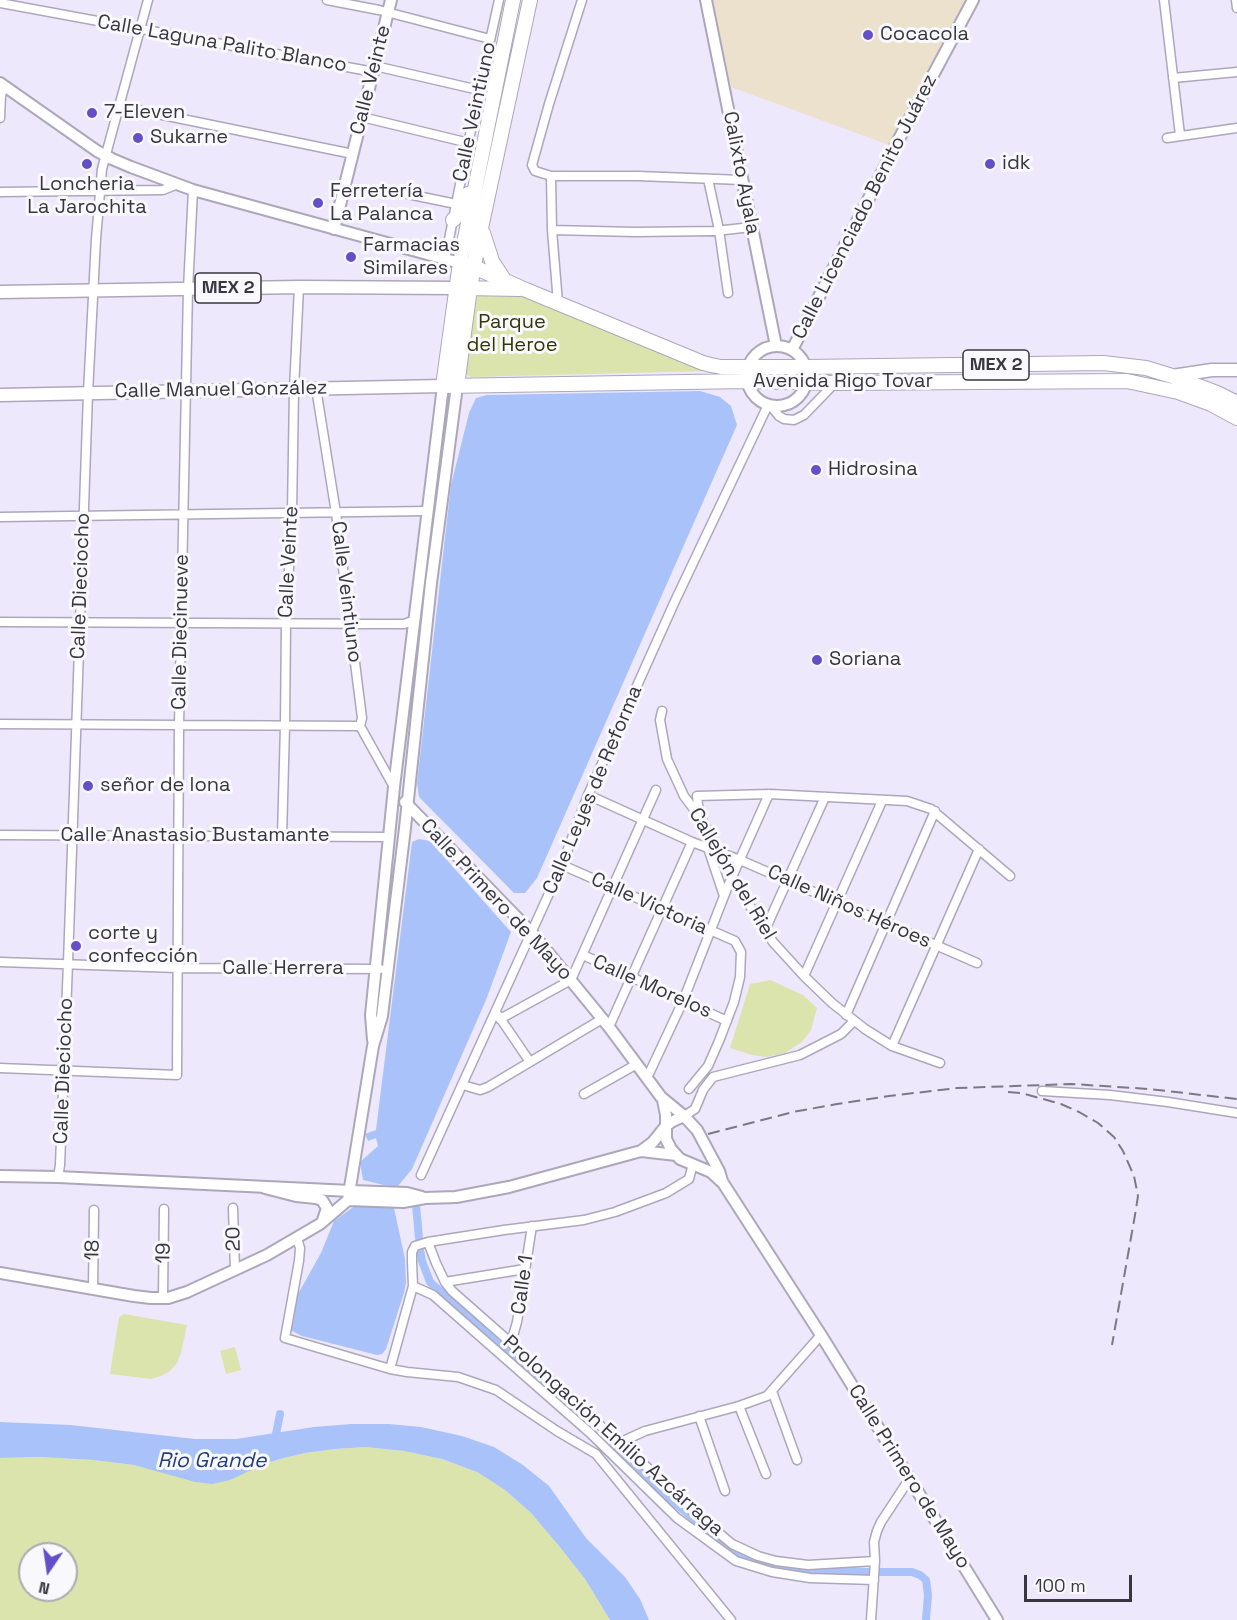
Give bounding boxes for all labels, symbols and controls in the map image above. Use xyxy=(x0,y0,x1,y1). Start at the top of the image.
street label: Calle Laguna Palito Blanco xyxy=(95,10,349,78)
street label: Calle Veinte xyxy=(346,23,396,137)
place label: Cocacola xyxy=(880,23,969,47)
marker: Cocacola xyxy=(861,28,875,42)
street label: Calle Veintiuno xyxy=(448,40,502,184)
street label: Calle Licenciado Benito Juárez xyxy=(788,70,942,344)
place label: 7-Eleven xyxy=(104,101,185,125)
marker: 7-Eleven xyxy=(85,106,99,120)
street label: Calixto Ayala xyxy=(717,109,765,237)
place label: Sukarne xyxy=(150,126,228,150)
marker: Sukarne xyxy=(131,131,145,145)
place label: idk xyxy=(1002,152,1031,176)
marker: Loncheria La Jarochita xyxy=(80,157,94,171)
marker: idk xyxy=(983,157,997,171)
place label: Loncheria La Jarochita xyxy=(27,173,147,220)
place label: Ferretería La Palanca xyxy=(330,180,433,227)
marker: Ferretería La Palanca xyxy=(311,196,325,210)
place label: Farmacias Similares xyxy=(363,234,460,281)
marker: Farmacias Similares xyxy=(344,250,358,264)
road number: MEX 2 xyxy=(195,273,261,303)
park label: Parque del Heroe xyxy=(466,311,558,358)
road number: MEX 2 xyxy=(963,350,1029,380)
street label: Avenida Rigo Tovar xyxy=(753,370,933,394)
street label: Calle Manuel González xyxy=(114,376,328,404)
place label: Hidrosina xyxy=(828,458,918,482)
marker: Hidrosina xyxy=(809,463,823,477)
street label: Calle Veinte xyxy=(274,505,304,619)
street label: Calle Dieciocho xyxy=(66,512,96,660)
street label: Calle Veintiuno xyxy=(325,520,367,664)
street label: Calle Diecinueve xyxy=(168,554,194,710)
place label: Soriana xyxy=(829,648,901,672)
marker: Soriana xyxy=(810,653,824,667)
street label: Calle Leyes de Reforma xyxy=(538,682,648,898)
place label: señor de lona xyxy=(100,774,231,798)
marker: señor de lona xyxy=(81,779,95,793)
street label: Callejón del Riel xyxy=(683,804,781,944)
street label: Calle Primero de Mayo xyxy=(415,814,577,986)
street label: Calle Anastasio Bustamante xyxy=(61,824,329,848)
street label: Calle Niños Héroes xyxy=(764,860,934,954)
street label: Calle Victoria xyxy=(587,868,711,940)
place label: corte y confección xyxy=(88,922,198,969)
marker: corte y confección xyxy=(69,939,83,953)
street label: Calle Morelos xyxy=(589,950,715,1024)
street label: Calle Herrera xyxy=(222,957,344,981)
street label: Calle Dieciocho xyxy=(49,997,79,1145)
street label: 20 xyxy=(222,1226,246,1252)
street label: 18 xyxy=(81,1239,105,1261)
street label: 19 xyxy=(152,1242,176,1264)
street label: Calle 1 xyxy=(507,1254,539,1316)
street label: Prolongación Emilio Azcárraga xyxy=(498,1330,728,1542)
street label: Calle Primero de Mayo xyxy=(843,1381,975,1573)
water label: Rio Grande xyxy=(157,1448,267,1474)
north arrow xyxy=(18,1542,78,1602)
scale bar xyxy=(1027,1563,1135,1601)
text: 100 m xyxy=(1035,1574,1086,1597)
text: N xyxy=(37,1577,52,1600)

